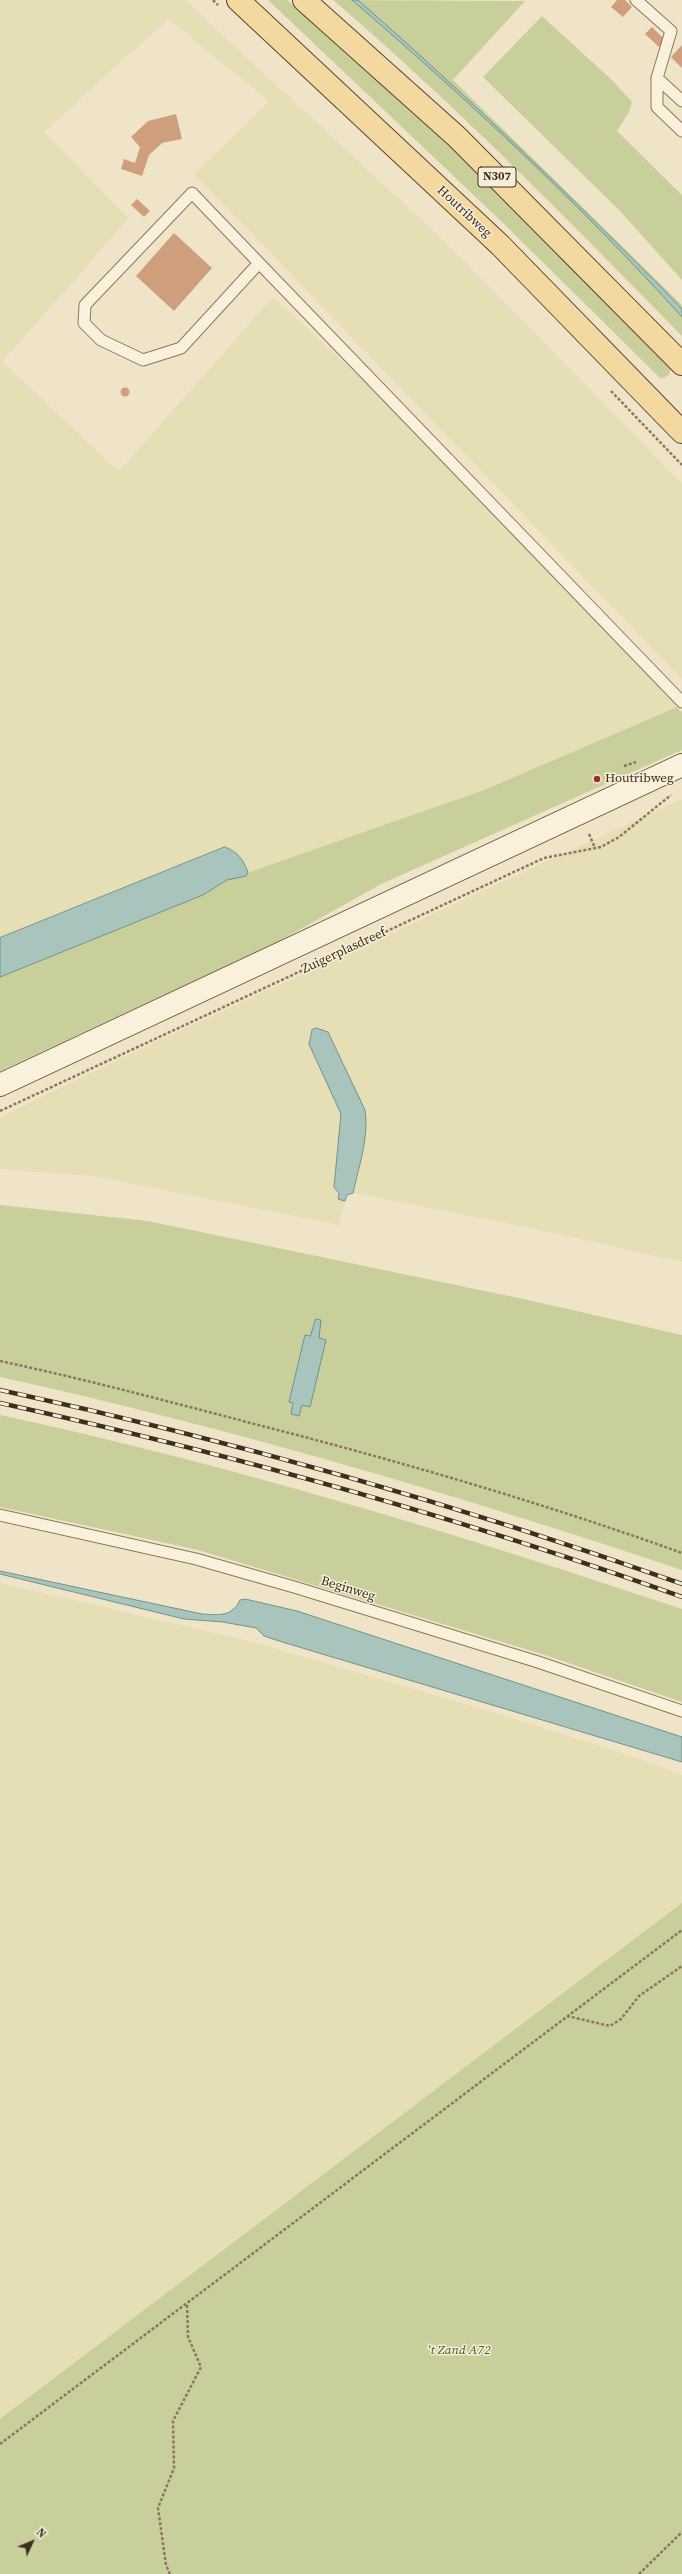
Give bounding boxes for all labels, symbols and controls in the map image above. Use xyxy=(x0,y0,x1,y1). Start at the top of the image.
road number: N307 xyxy=(478,167,516,187)
street label: Houtribweg xyxy=(434,183,494,241)
place label: Houtribweg xyxy=(605,771,674,787)
marker: Houtribweg xyxy=(592,774,602,784)
street label: Zuigerplasdreef xyxy=(299,925,389,977)
street label: Beginweg xyxy=(319,1573,377,1605)
park label: 't Zand A72 xyxy=(427,2343,491,2359)
north arrow xyxy=(12,2522,52,2562)
text: N xyxy=(33,2525,49,2541)

